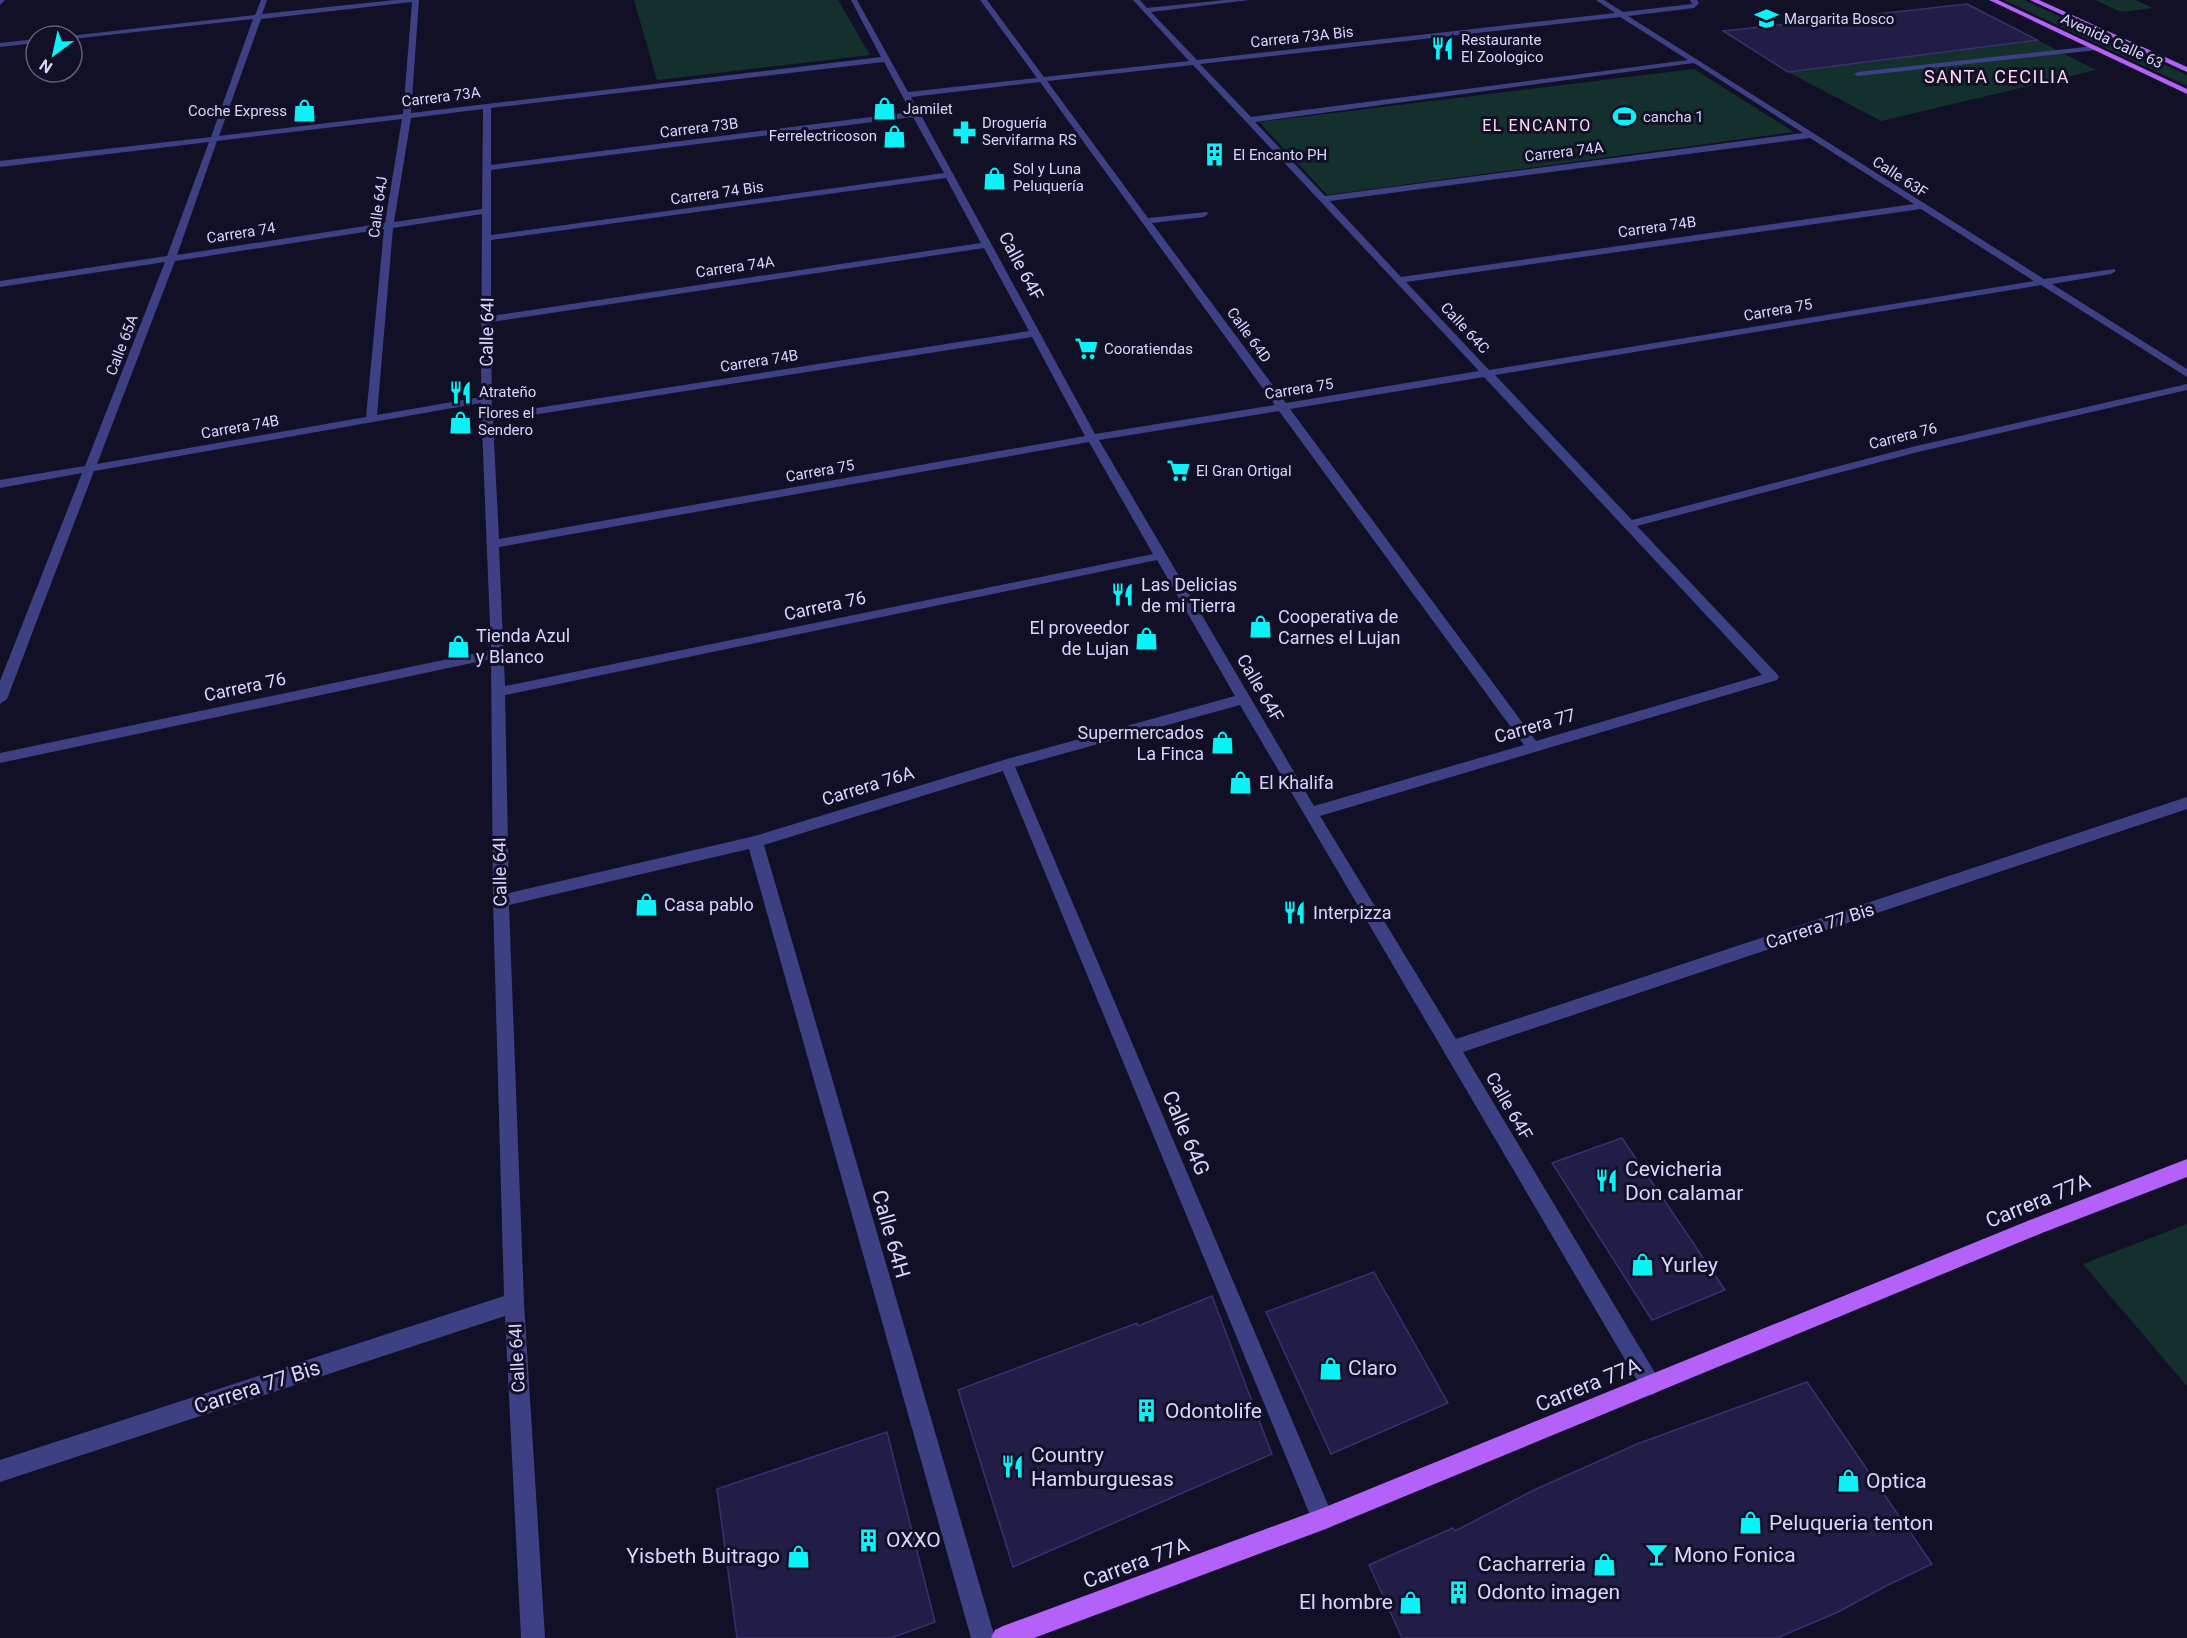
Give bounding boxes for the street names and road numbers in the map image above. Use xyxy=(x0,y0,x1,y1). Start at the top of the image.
street label: Avenida Calle 63 xyxy=(2058,9,2166,73)
street label: Carrera 73A Bis xyxy=(1249,23,1355,51)
street label: Carrera 73A xyxy=(401,83,482,111)
street label: Carrera 73B xyxy=(659,114,739,142)
street label: Carrera 74A xyxy=(1524,138,1605,166)
street label: Calle 63F xyxy=(1869,153,1931,201)
street label: Calle 64J xyxy=(365,175,391,239)
street label: Carrera 74 Bis xyxy=(669,178,765,208)
street label: Carrera 74B xyxy=(1617,213,1697,241)
street label: Carrera 74 xyxy=(205,219,277,247)
street label: Calle 64F xyxy=(995,228,1048,304)
street label: Carrera 74A xyxy=(695,253,776,281)
street label: Carrera 75 xyxy=(1742,295,1814,325)
street label: Calle 64I xyxy=(475,297,498,367)
street label: Calle 64C xyxy=(1437,299,1493,358)
street label: Calle 64D xyxy=(1223,304,1275,366)
street label: Calle 65A xyxy=(102,312,142,378)
street label: Carrera 74B xyxy=(719,346,799,376)
street label: Carrera 75 xyxy=(1263,375,1335,403)
street label: Carrera 74B xyxy=(200,411,280,443)
street label: Carrera 76 xyxy=(1867,419,1939,453)
street label: Carrera 75 xyxy=(784,456,856,486)
street label: Carrera 76 xyxy=(782,587,868,624)
street label: Calle 64F xyxy=(1233,650,1288,725)
street label: Carrera 76 xyxy=(202,668,288,705)
street label: Carrera 77 xyxy=(1492,704,1578,747)
street label: Carrera 76A xyxy=(819,762,917,809)
street label: Calle 64I xyxy=(488,837,511,907)
street label: Carrera 77 Bis xyxy=(1763,898,1877,953)
street label: Calle 64F xyxy=(1482,1068,1537,1143)
street label: Calle 64G xyxy=(1157,1087,1215,1179)
street label: Carrera 77A xyxy=(1982,1169,2094,1233)
street label: Calle 64H xyxy=(867,1187,915,1281)
street label: Calle 64I xyxy=(504,1323,529,1393)
street label: Carrera 77A xyxy=(1532,1353,1644,1417)
street label: Carrera 77 Bis xyxy=(191,1355,323,1419)
street label: Carrera 77A xyxy=(1080,1533,1192,1593)

